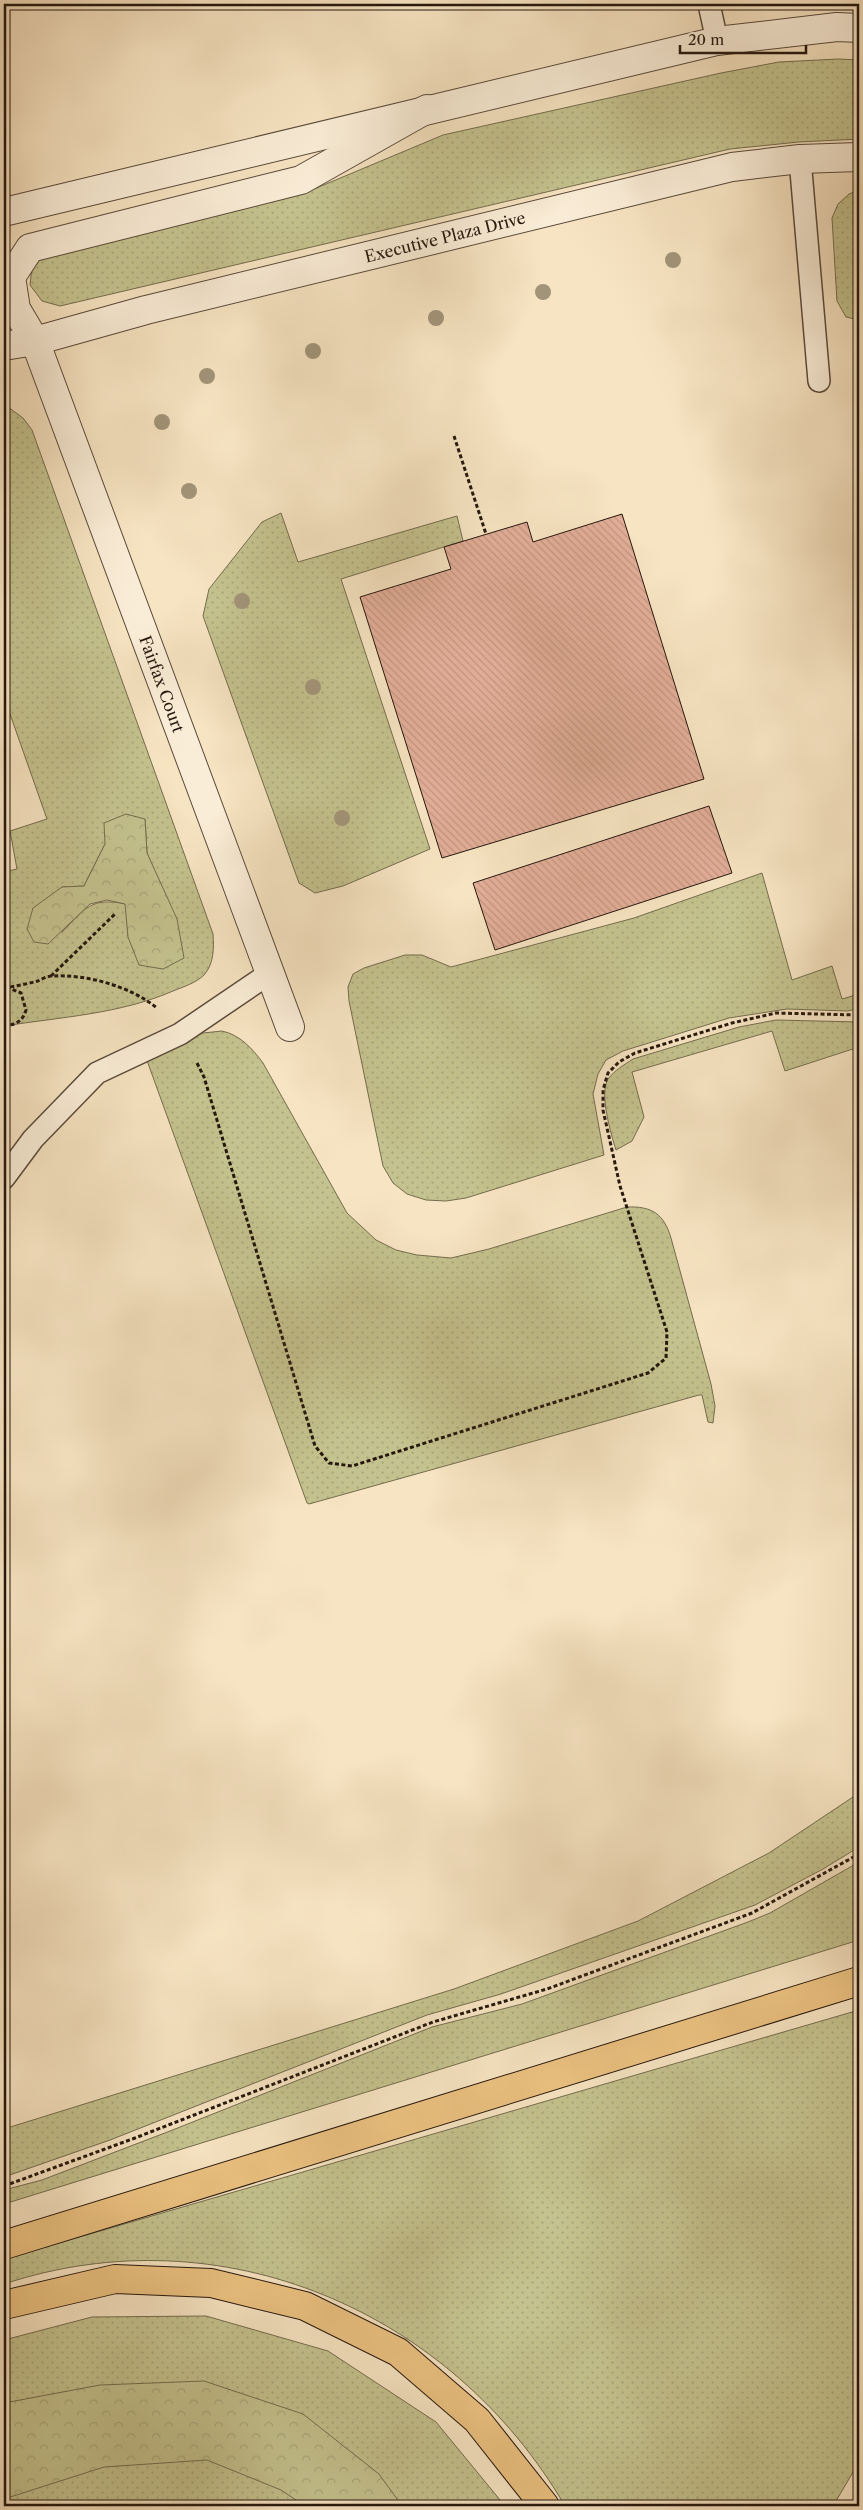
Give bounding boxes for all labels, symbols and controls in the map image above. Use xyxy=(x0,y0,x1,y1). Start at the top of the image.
scale bar xyxy=(680,22,807,54)
text: 20 m xyxy=(688,30,724,49)
street label: Executive Plaza Drive xyxy=(362,207,528,267)
street label: Fairfax Court xyxy=(135,633,189,736)

